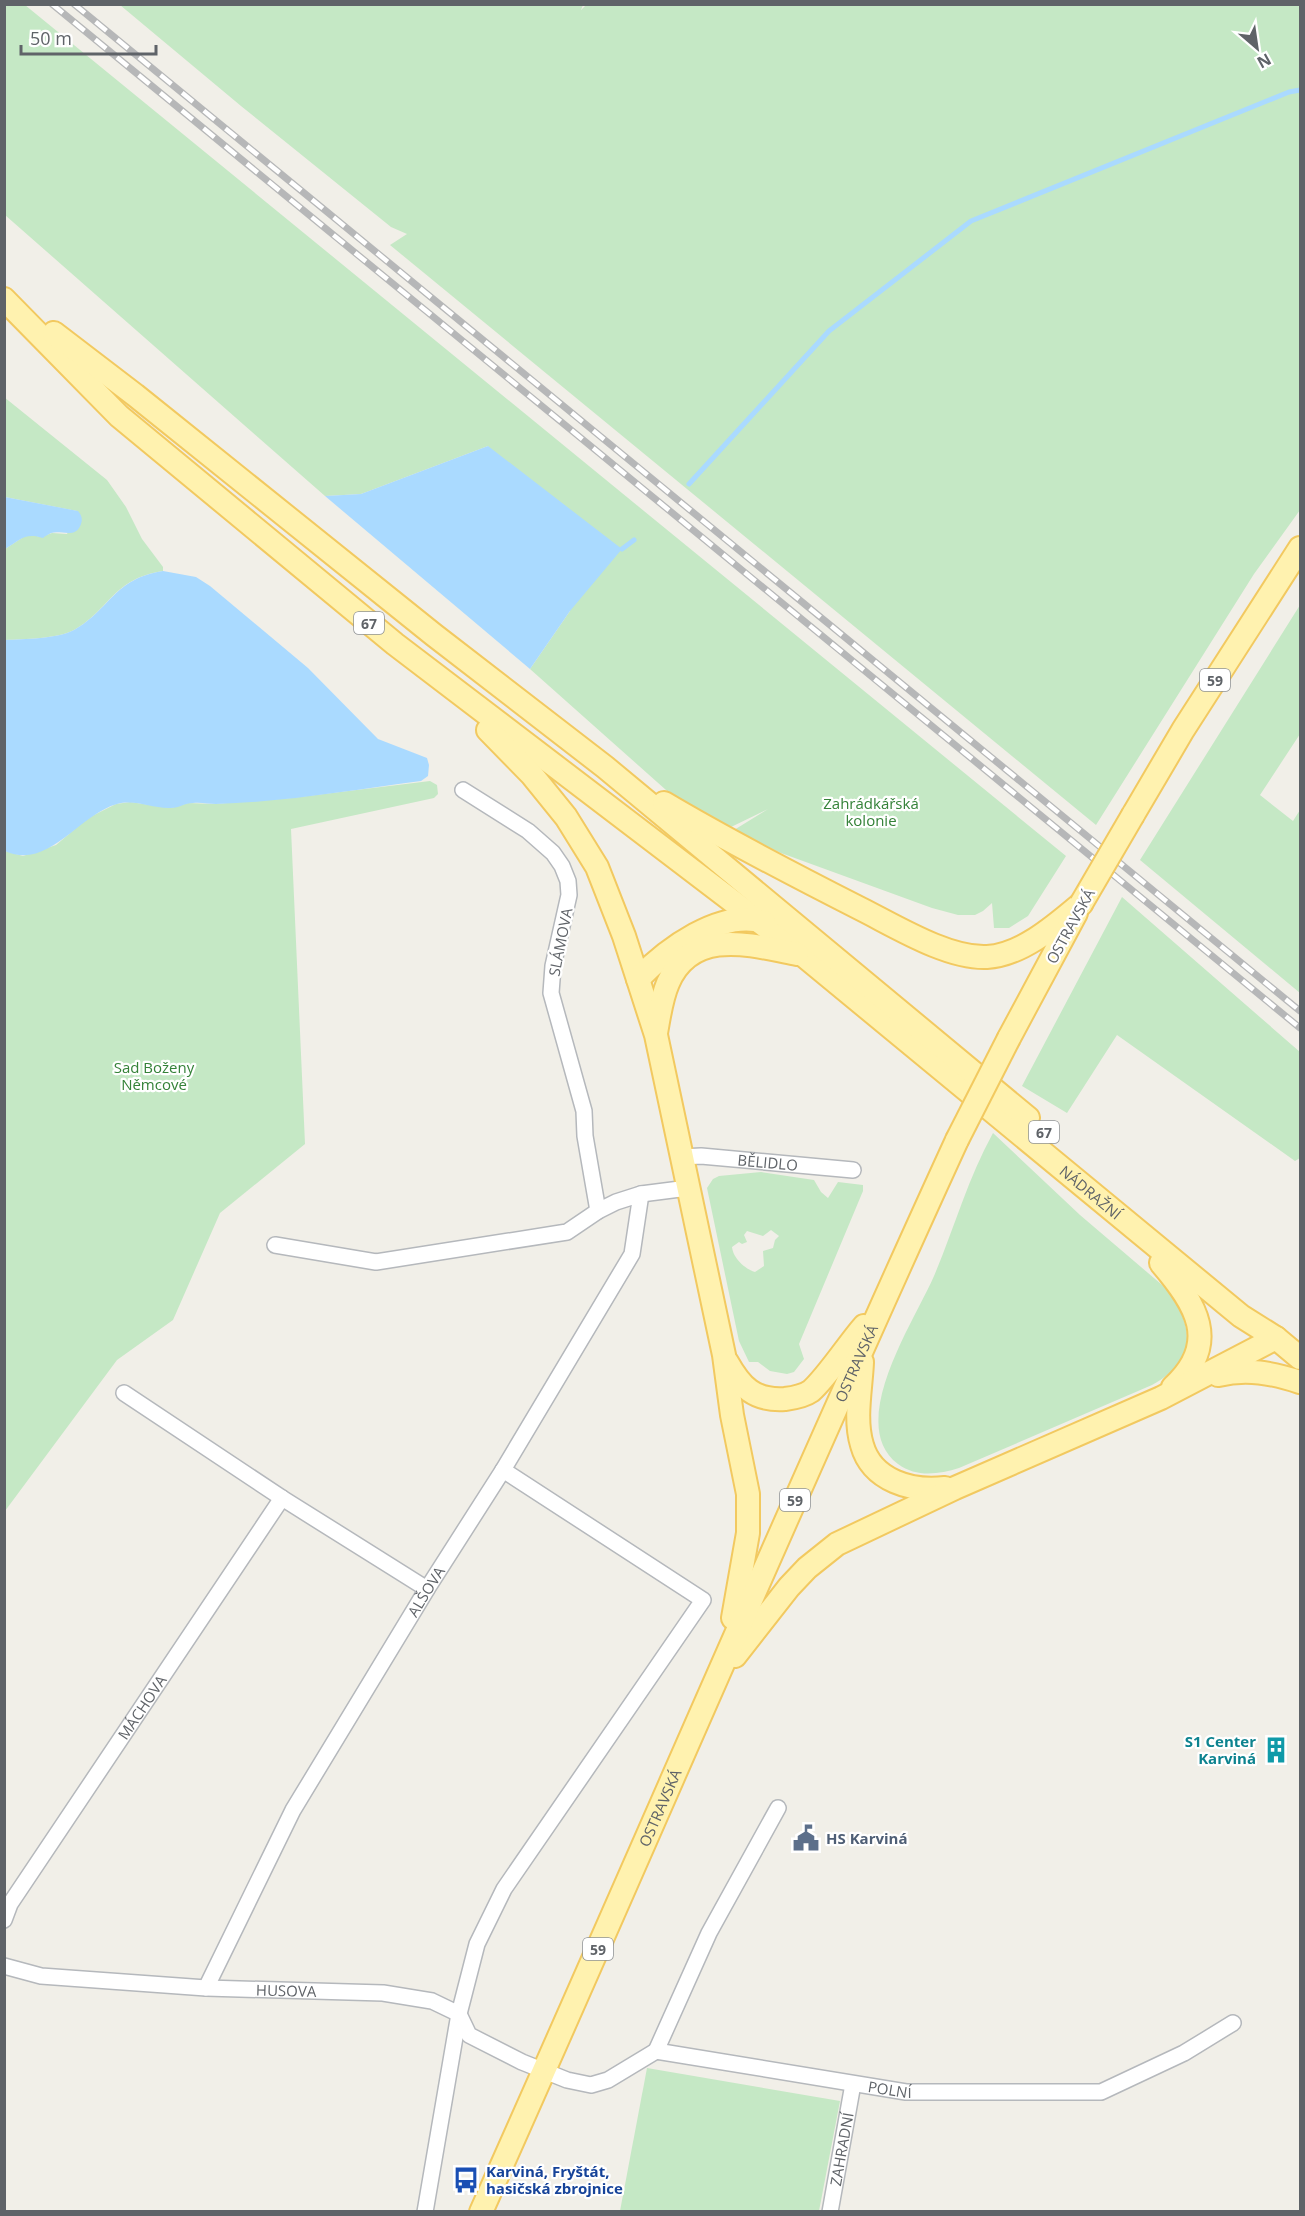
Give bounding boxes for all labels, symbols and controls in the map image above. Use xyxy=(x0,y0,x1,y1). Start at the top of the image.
scale bar xyxy=(21,18,156,56)
north arrow xyxy=(1227,18,1287,78)
text: 50 m xyxy=(30,26,72,50)
text: N xyxy=(1253,48,1275,74)
road number: 67 xyxy=(354,612,384,634)
road number: 59 xyxy=(1200,669,1230,691)
park label: Zahrádkářská kolonie xyxy=(823,793,919,830)
street label: OSTRAVSKÁ xyxy=(1041,885,1099,967)
street label: SLÁMOVA xyxy=(544,906,577,978)
park label: Sad Boženy Němcové xyxy=(114,1057,195,1094)
road number: 67 xyxy=(1029,1121,1059,1143)
street label: BĚLIDLO xyxy=(737,1149,799,1175)
street label: NÁDRAŽNÍ xyxy=(1056,1161,1127,1224)
street label: OSTRAVSKÁ xyxy=(830,1321,882,1405)
road number: 59 xyxy=(780,1489,810,1511)
street label: ALŠOVA xyxy=(403,1562,449,1620)
street label: MÁCHOVA xyxy=(113,1671,171,1743)
place label: S1 Center Karviná xyxy=(1185,1731,1256,1768)
building icon: S1 Center Karviná xyxy=(1261,1735,1291,1765)
street label: OSTRAVSKÁ xyxy=(634,1765,686,1850)
public building icon: HS Karviná xyxy=(791,1823,821,1853)
place label: HS Karviná xyxy=(826,1828,908,1848)
road number: 59 xyxy=(583,1938,613,1960)
street label: HUSOVA xyxy=(256,1979,317,2001)
street label: POLNÍ xyxy=(867,2076,913,2102)
street label: ZAHRADNÍ xyxy=(825,2110,858,2187)
place label: Karviná, Fryštát, hasičská zbrojnice xyxy=(486,2161,623,2198)
bus stop icon: Karviná, Fryštát, hasičská zbrojnice xyxy=(451,2165,481,2195)

